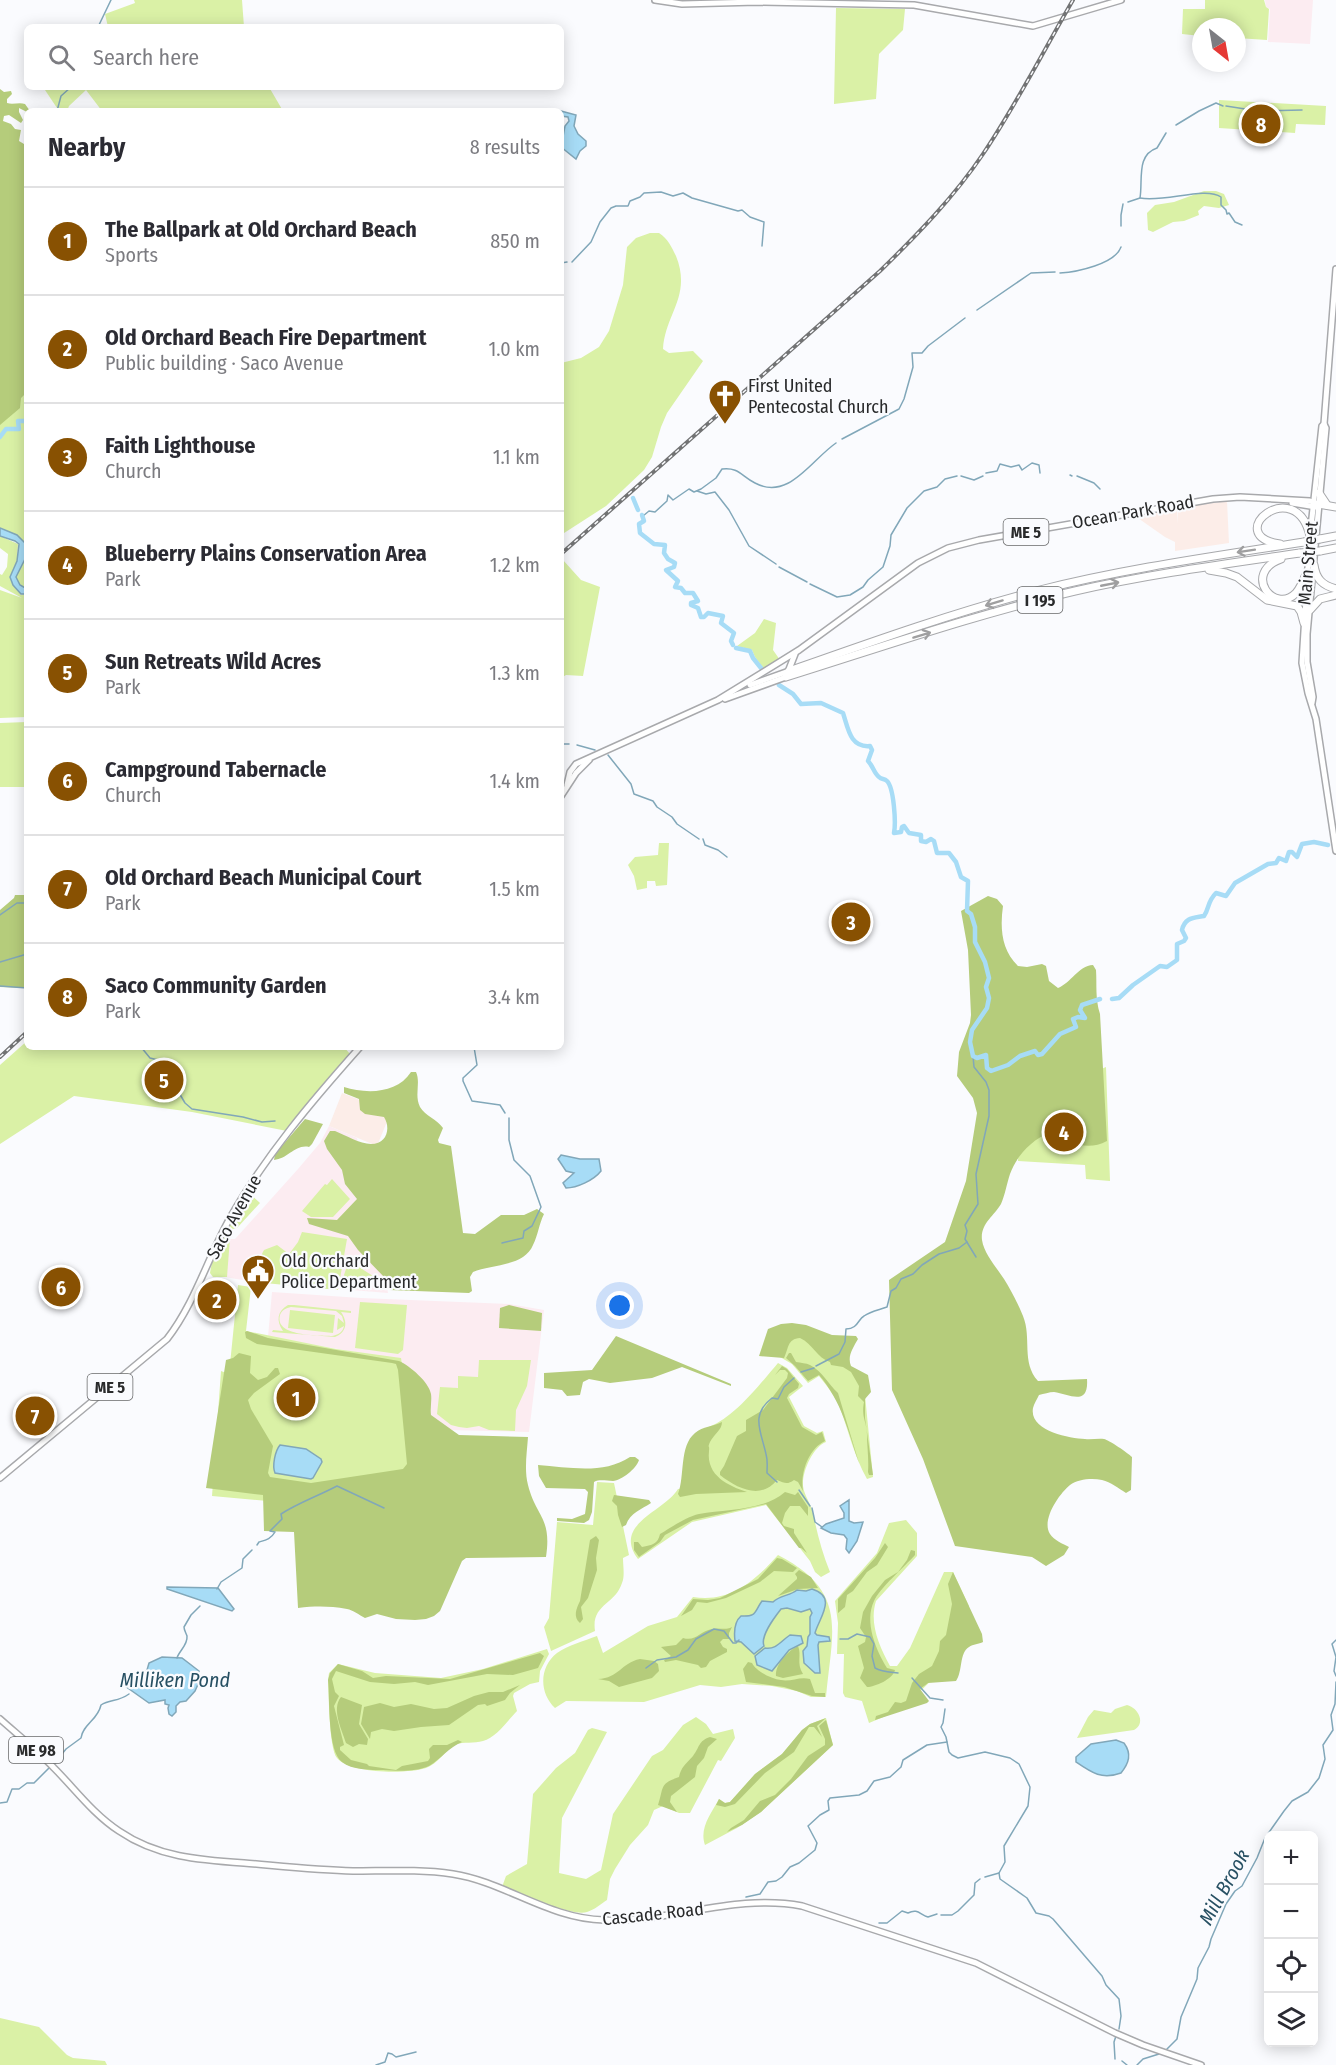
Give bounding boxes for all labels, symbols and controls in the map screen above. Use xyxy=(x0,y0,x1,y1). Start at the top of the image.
north arrow xyxy=(1192,18,1246,72)
search box xyxy=(24,24,564,90)
icon: search xyxy=(45,41,78,74)
text: Search here xyxy=(93,44,199,71)
pin: 8 xyxy=(1242,102,1280,146)
text: Nearby xyxy=(48,132,125,163)
text: 8 results xyxy=(470,135,540,159)
text: The Ballpark at Old Orchard Beach xyxy=(105,216,417,243)
text: 1 xyxy=(63,229,72,253)
text: 850 m xyxy=(490,229,540,253)
text: Sports xyxy=(105,243,158,267)
text: Old Orchard Beach Fire Department xyxy=(105,324,427,351)
text: 2 xyxy=(63,337,72,361)
text: 1.0 km xyxy=(488,337,540,361)
text: Public building · Saco Avenue xyxy=(105,351,344,375)
place label: First United Pentecostal Church xyxy=(748,375,889,418)
church icon: First United Pentecostal Church xyxy=(707,378,743,425)
text: Faith Lighthouse xyxy=(105,432,255,459)
text: 3 xyxy=(63,445,72,469)
text: 1.1 km xyxy=(493,445,540,469)
text: Church xyxy=(105,459,161,483)
street label: Ocean Park Road xyxy=(1070,490,1196,534)
road number: ME 5 xyxy=(1004,519,1048,545)
street label: Main Street xyxy=(1293,520,1323,606)
text: Blueberry Plains Conservation Area xyxy=(105,540,427,567)
one-way arrow xyxy=(1237,546,1257,557)
text: 4 xyxy=(62,553,73,577)
text: 1.2 km xyxy=(490,553,540,577)
text: Park xyxy=(105,567,141,591)
one-way arrow xyxy=(1100,578,1120,589)
road number: I 195 xyxy=(1018,587,1062,613)
one-way arrow xyxy=(985,598,1004,609)
one-way arrow xyxy=(912,629,931,640)
text: Sun Retreats Wild Acres xyxy=(105,648,321,675)
text: 5 xyxy=(63,661,72,685)
text: 1.3 km xyxy=(489,661,540,685)
text: Park xyxy=(105,675,141,699)
text: Campground Tabernacle xyxy=(105,756,326,783)
text: 6 xyxy=(62,769,73,793)
text: 1.4 km xyxy=(490,769,540,793)
text: Church xyxy=(105,783,161,807)
text: Old Orchard Beach Municipal Court xyxy=(105,864,421,891)
text: 7 xyxy=(63,877,72,901)
text: 1.5 km xyxy=(489,877,540,901)
text: Park xyxy=(105,891,141,915)
pin: 3 xyxy=(832,900,870,944)
text: Saco Community Garden xyxy=(105,972,327,999)
text: 8 xyxy=(62,985,73,1009)
text: 3.4 km xyxy=(488,985,540,1009)
text: Park xyxy=(105,999,141,1023)
pin: 5 xyxy=(144,1058,184,1102)
pin: 4 xyxy=(1044,1110,1084,1154)
street label: Saco Avenue xyxy=(202,1171,266,1263)
place label: Old Orchard Police Department xyxy=(281,1250,417,1293)
public building icon: Old Orchard Police Department xyxy=(240,1253,276,1300)
pin: 6 xyxy=(42,1264,80,1310)
pin: 2 xyxy=(198,1278,236,1322)
your location xyxy=(605,1291,634,1320)
road number: ME 5 xyxy=(88,1374,132,1400)
pin: 1 xyxy=(276,1376,316,1420)
pin: 7 xyxy=(15,1394,54,1438)
water label: Milliken Pond xyxy=(120,1668,231,1692)
road number: ME 98 xyxy=(9,1737,63,1763)
map controls xyxy=(1264,1831,1318,2047)
button: + xyxy=(1264,1831,1318,1885)
water label: Mill Brook xyxy=(1194,1845,1255,1929)
button: − xyxy=(1264,1885,1318,1939)
street label: Cascade Road xyxy=(601,1898,705,1930)
button: locate xyxy=(1264,1939,1318,1993)
button: layers xyxy=(1264,1993,1318,2047)

